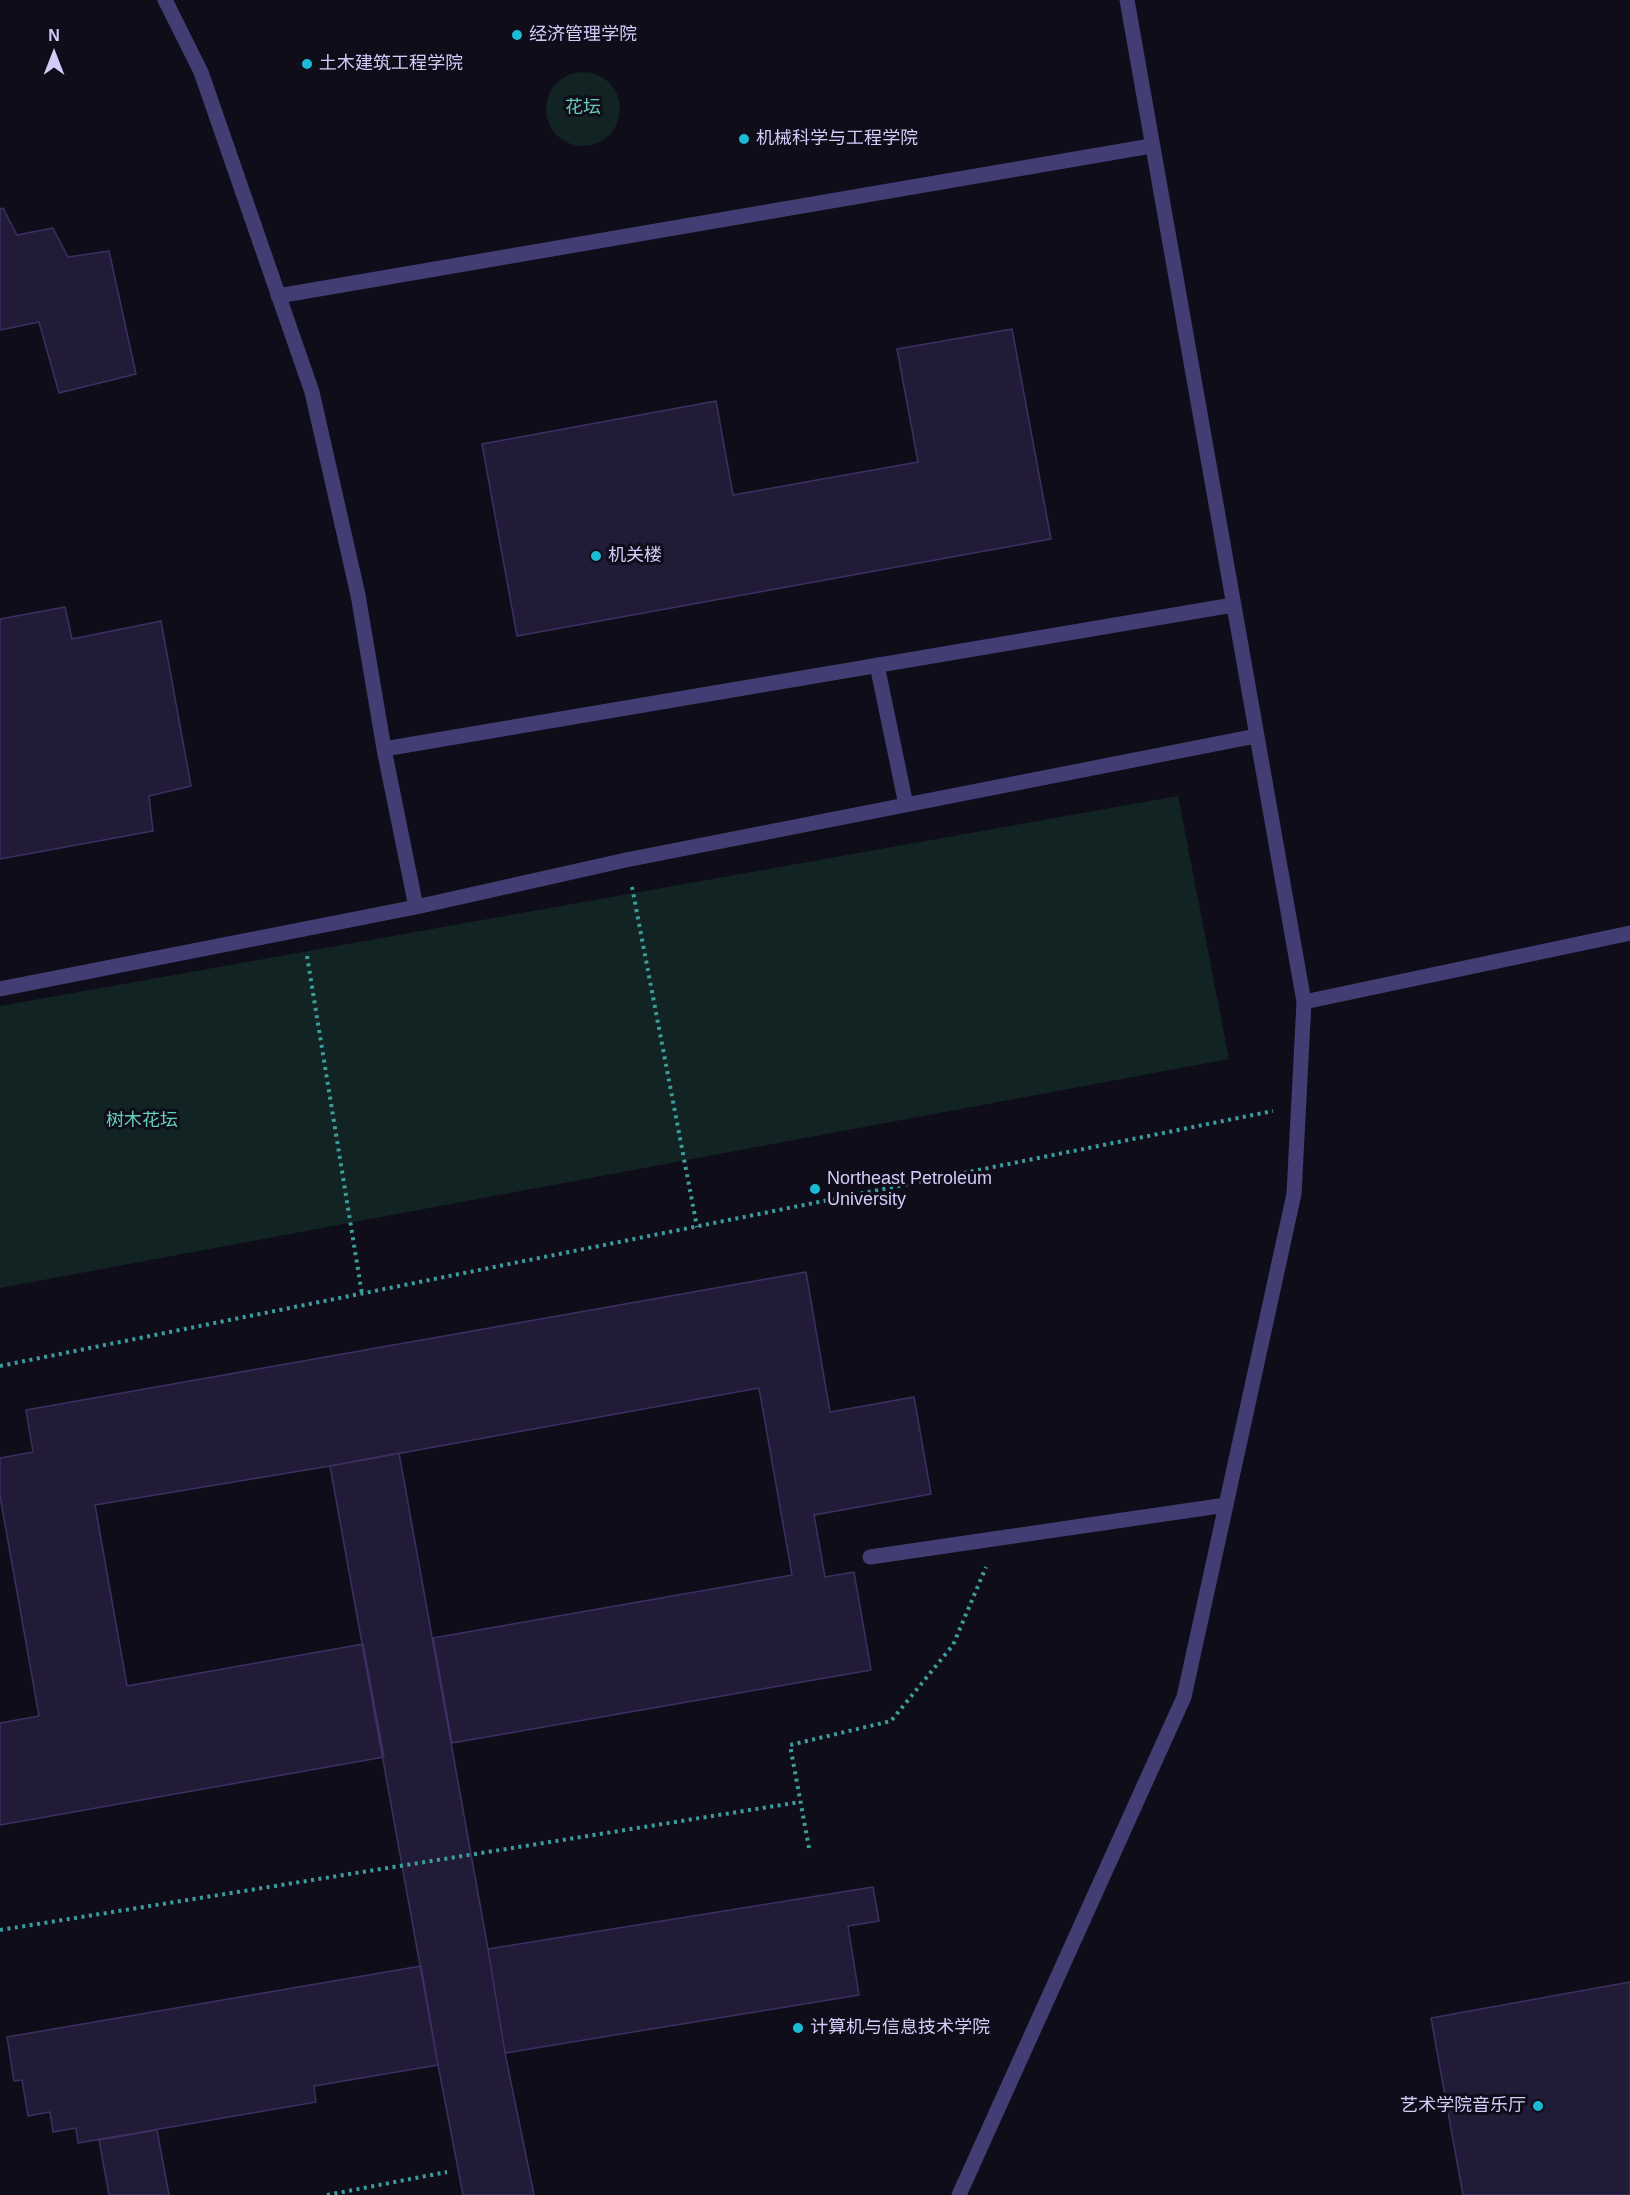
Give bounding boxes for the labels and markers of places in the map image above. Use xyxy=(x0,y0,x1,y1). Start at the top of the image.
place label: 经济管理学院 xyxy=(529,24,637,46)
marker: 经济管理学院 xyxy=(510,28,524,42)
place label: 土木建筑工程学院 xyxy=(319,53,463,75)
marker: 土木建筑工程学院 xyxy=(300,57,314,71)
place label: 机械科学与工程学院 xyxy=(756,128,918,150)
marker: 机械科学与工程学院 xyxy=(737,132,751,146)
place label: 机关楼 xyxy=(608,545,662,567)
marker: 机关楼 xyxy=(589,549,603,563)
place label: Northeast Petroleum University xyxy=(827,1168,992,1210)
marker: Northeast Petroleum University xyxy=(808,1182,822,1196)
place label: 计算机与信息技术学院 xyxy=(810,2017,990,2039)
marker: 计算机与信息技术学院 xyxy=(791,2021,805,2035)
place label: 艺术学院音乐厅 xyxy=(1400,2095,1526,2117)
marker: 艺术学院音乐厅 xyxy=(1531,2099,1545,2113)

